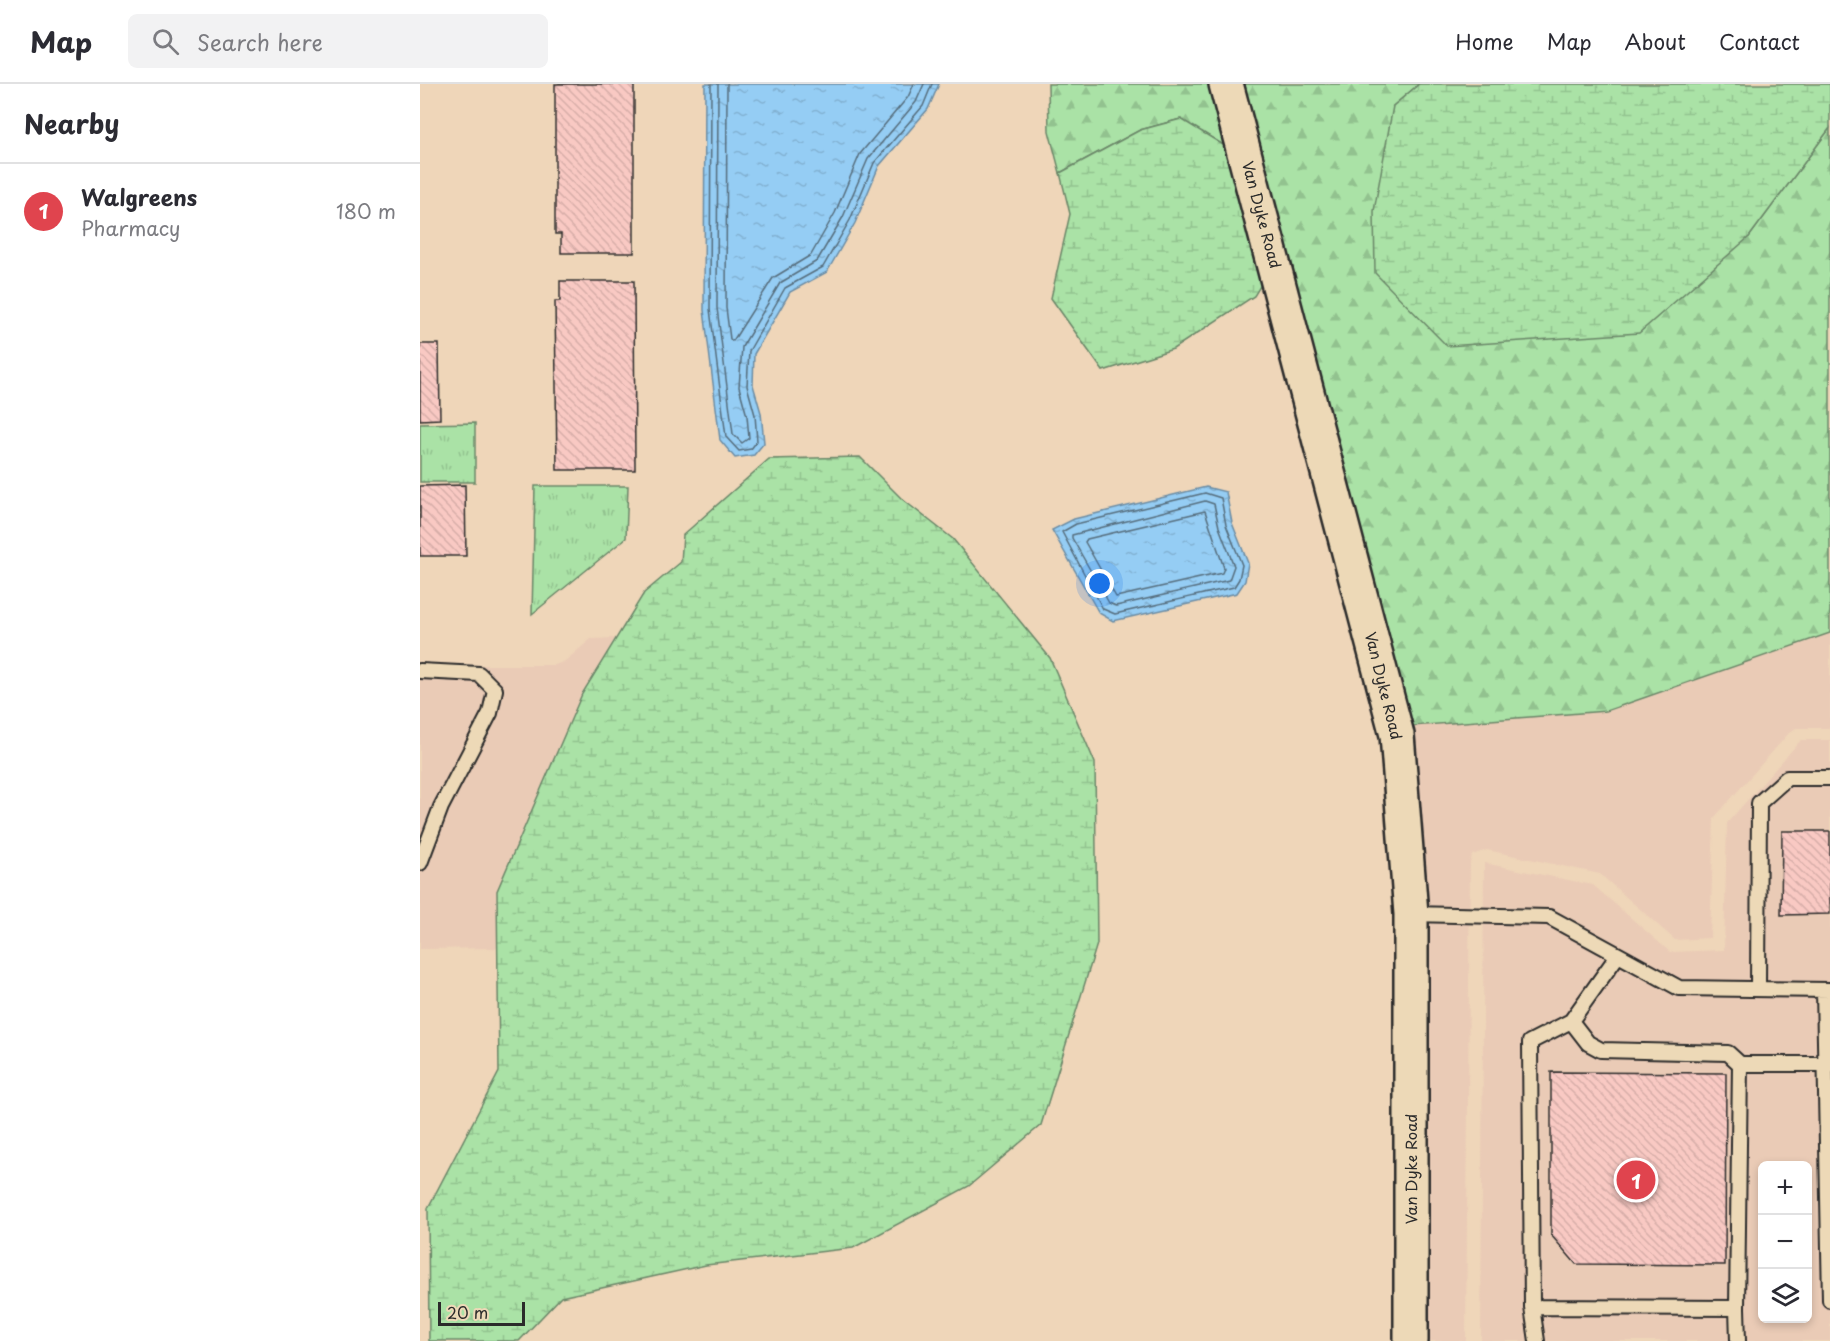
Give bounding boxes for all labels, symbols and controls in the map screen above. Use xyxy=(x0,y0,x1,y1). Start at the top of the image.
search box xyxy=(128,14,548,68)
text: Map xyxy=(30,20,92,63)
icon: search xyxy=(149,25,182,58)
text: Search here xyxy=(197,25,323,58)
text: Home xyxy=(1455,25,1514,57)
text: Map xyxy=(1547,25,1592,57)
text: About xyxy=(1625,25,1686,57)
text: Contact xyxy=(1719,25,1800,57)
text: Nearby xyxy=(24,104,119,143)
street label: Van Dyke Road xyxy=(1237,158,1288,271)
text: Walgreens xyxy=(81,180,197,213)
text: 1 xyxy=(39,196,48,226)
text: 180 m xyxy=(336,196,396,226)
text: Pharmacy xyxy=(81,213,181,243)
your location xyxy=(1085,569,1114,598)
street label: Van Dyke Road xyxy=(1360,629,1409,742)
street label: Van Dyke Road xyxy=(1399,1114,1422,1224)
pin: 1 xyxy=(1616,1158,1656,1202)
map controls xyxy=(1758,1161,1812,1323)
button: + xyxy=(1758,1161,1812,1215)
button: − xyxy=(1758,1215,1812,1269)
button: layers xyxy=(1758,1269,1812,1323)
scale bar xyxy=(438,1299,525,1326)
text: 20 m xyxy=(447,1300,488,1324)

